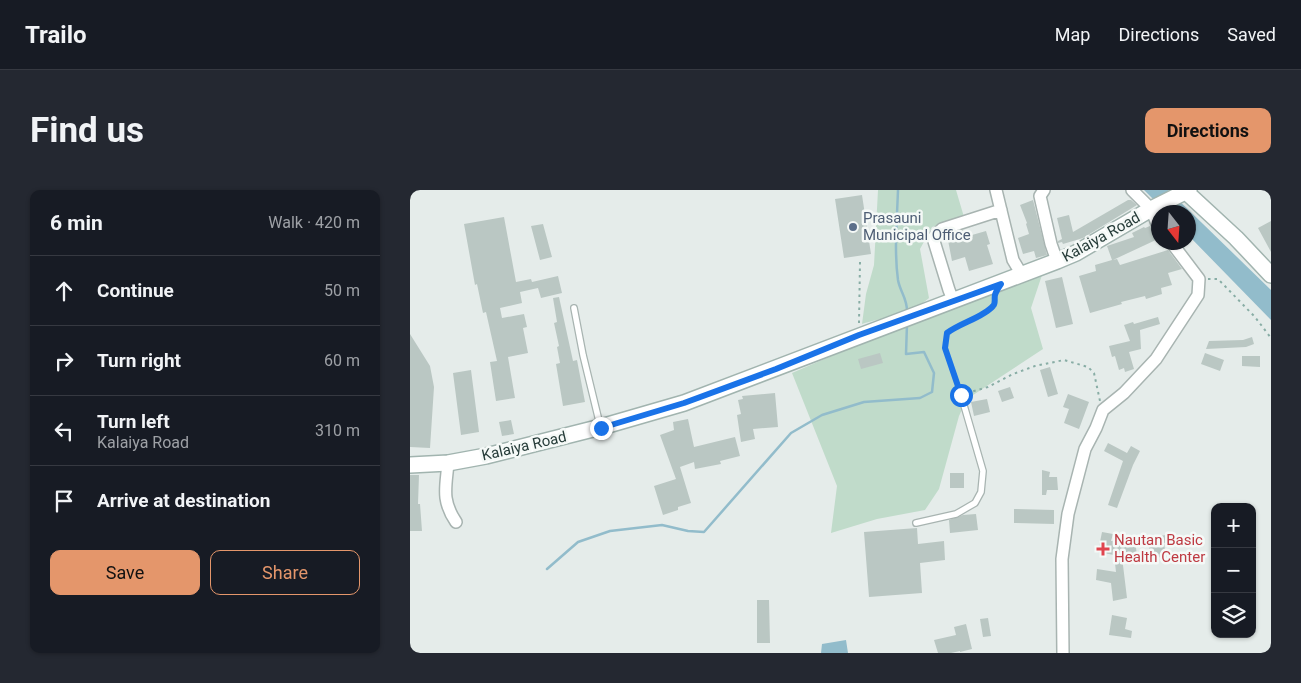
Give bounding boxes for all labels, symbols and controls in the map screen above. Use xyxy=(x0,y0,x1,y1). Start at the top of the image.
text: Trailo xyxy=(25,21,87,49)
text: Map xyxy=(1055,24,1090,45)
text: Directions xyxy=(1118,24,1199,45)
text: Saved xyxy=(1227,24,1276,45)
button: Directions xyxy=(1145,108,1271,153)
text: Find us xyxy=(30,110,144,151)
north arrow xyxy=(1151,205,1196,250)
street label: Kalaiya Road xyxy=(1059,208,1143,266)
place label: Prasauni Municipal Office xyxy=(863,209,971,244)
text: 6 min xyxy=(50,211,103,235)
text: Walk · 420 m xyxy=(268,213,360,232)
marker: Prasauni Municipal Office xyxy=(847,221,859,233)
icon: ahead xyxy=(50,277,78,305)
text: Continue xyxy=(97,279,174,302)
text: 50 m xyxy=(324,281,360,300)
icon: right xyxy=(50,347,78,375)
text: Turn right xyxy=(97,349,181,372)
text: 60 m xyxy=(324,351,360,370)
route start xyxy=(950,384,973,407)
text: Turn left xyxy=(97,410,170,433)
icon: left xyxy=(50,417,78,445)
route end xyxy=(590,417,613,440)
text: 310 m xyxy=(315,421,360,440)
street label: Kalaiya Road xyxy=(480,428,568,464)
text: Kalaiya Road xyxy=(97,433,189,452)
icon: arrive xyxy=(50,487,78,515)
text: Arrive at destination xyxy=(97,489,270,512)
map controls xyxy=(1211,503,1256,638)
button: + xyxy=(1211,503,1256,548)
place label: Nautan Basic Health Center xyxy=(1114,531,1205,566)
marker: Nautan Basic Health Center xyxy=(1096,542,1110,556)
button: − xyxy=(1211,548,1256,593)
button: Save xyxy=(50,550,200,595)
button: Share xyxy=(210,550,360,595)
button: layers xyxy=(1211,593,1256,638)

